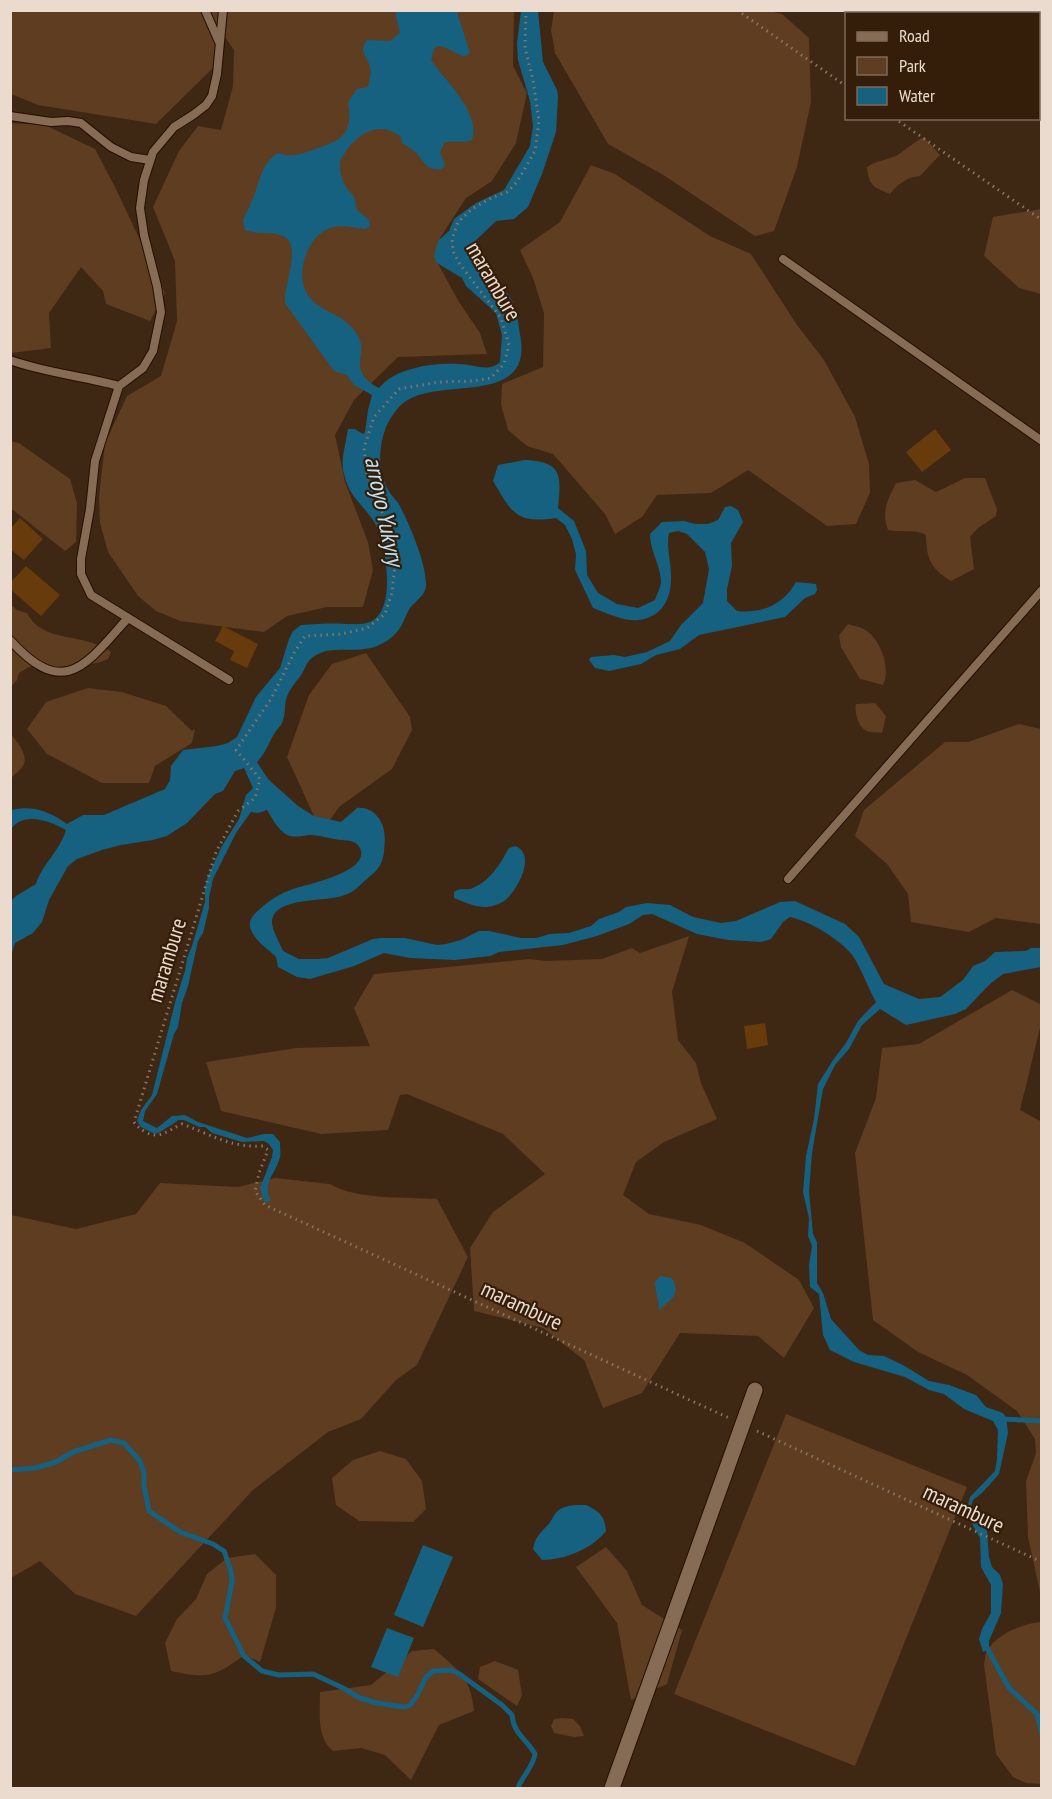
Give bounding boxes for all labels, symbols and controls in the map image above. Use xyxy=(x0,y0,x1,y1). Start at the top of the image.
legend xyxy=(845,12,1040,120)
text: Road xyxy=(899,24,930,47)
text: Park xyxy=(899,54,926,77)
text: Water xyxy=(899,84,935,107)
street label: marambure xyxy=(460,237,528,325)
water label: arroyo Yukyry xyxy=(358,454,412,571)
street label: marambure xyxy=(140,915,192,1005)
street label: marambure xyxy=(477,1274,567,1336)
street label: marambure xyxy=(919,1477,1009,1539)

